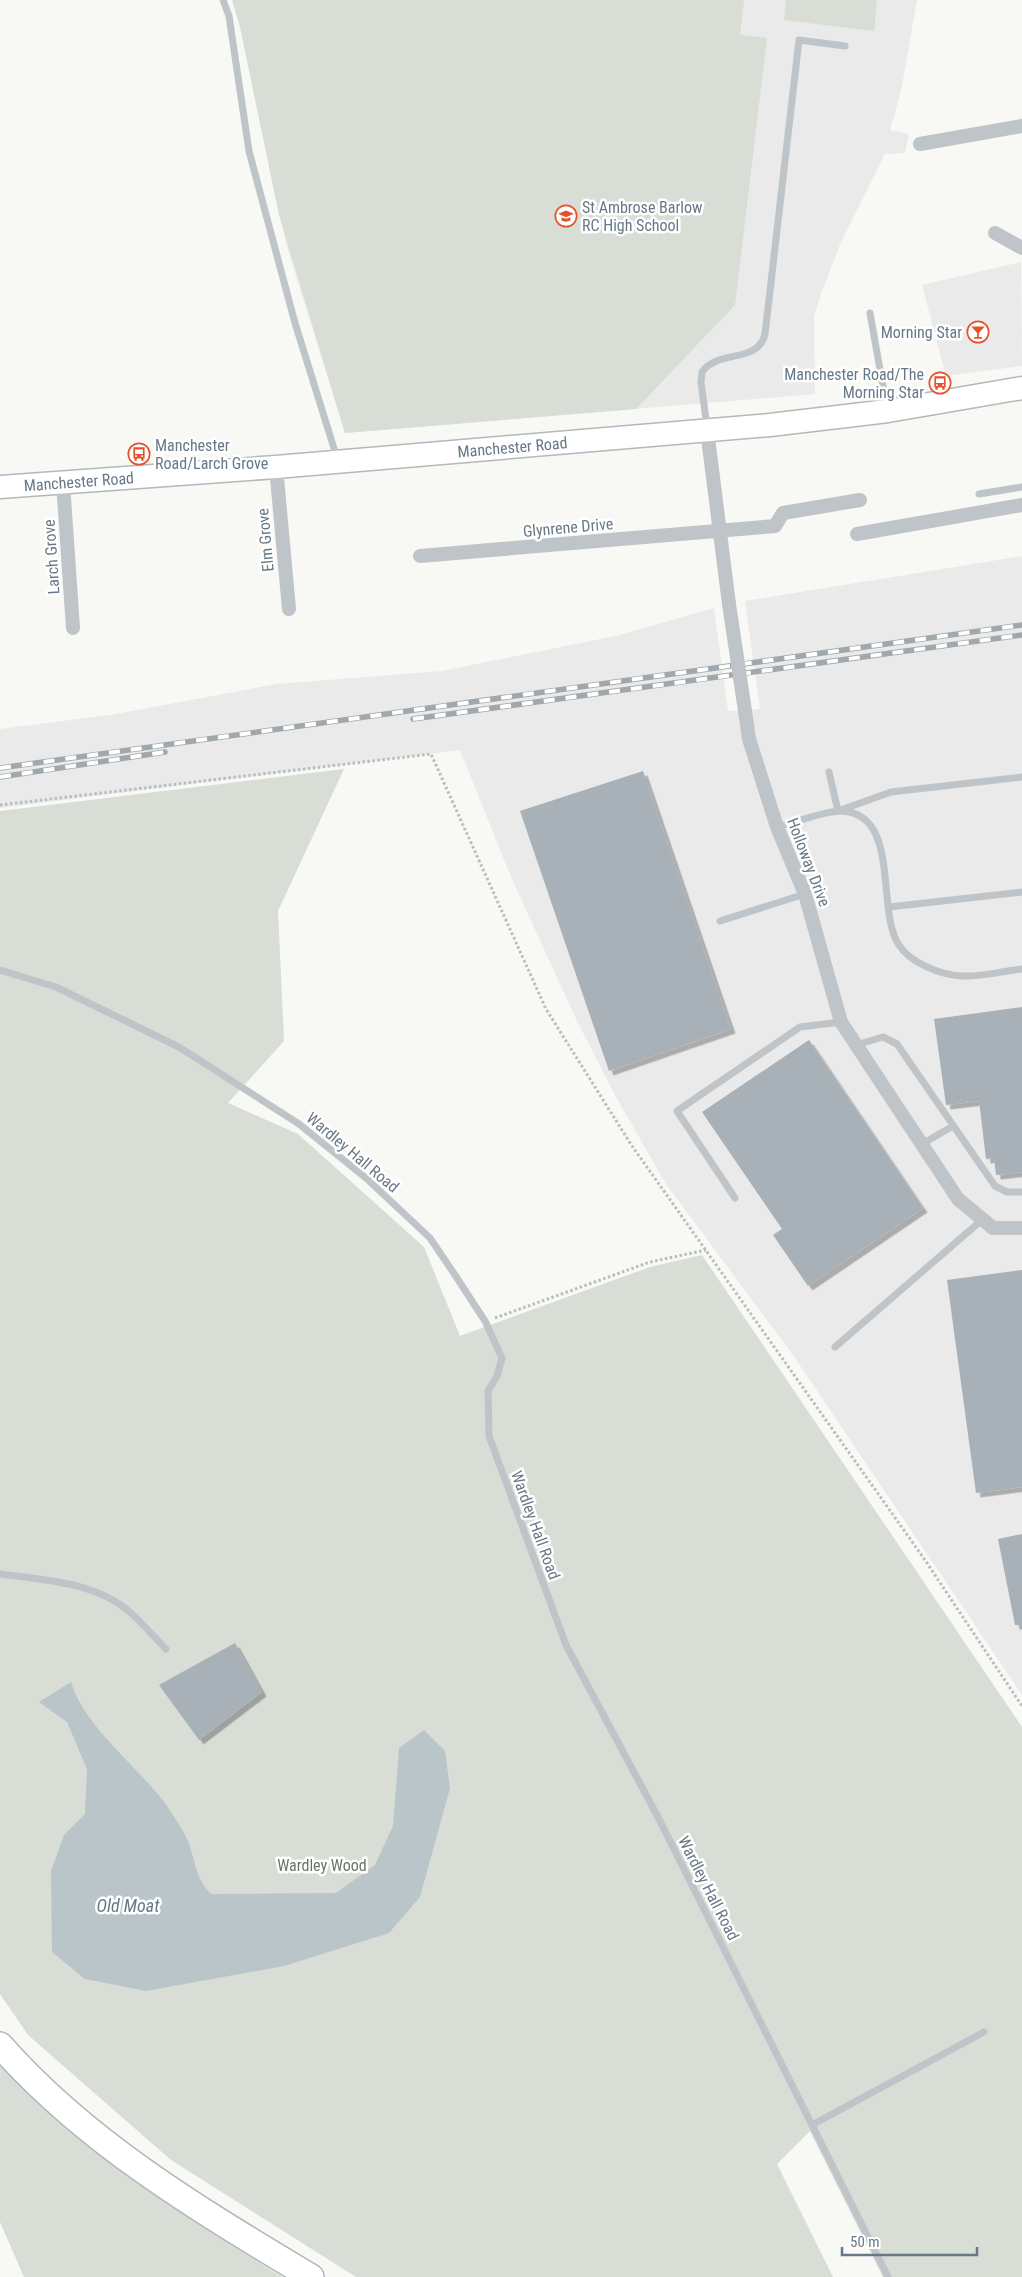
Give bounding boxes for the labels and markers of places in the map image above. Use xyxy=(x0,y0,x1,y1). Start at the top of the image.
place label: St Ambrose Barlow RC High School xyxy=(582,198,702,235)
school or university icon: St Ambrose Barlow RC High School xyxy=(554,204,578,228)
bar icon: Morning Star xyxy=(966,320,990,344)
place label: Morning Star xyxy=(881,323,962,342)
place label: Manchester Road/The Morning Star xyxy=(784,365,924,402)
bus stop icon: Manchester Road/The Morning Star xyxy=(928,371,952,395)
place label: Manchester Road/Larch Grove xyxy=(155,436,268,473)
bus stop icon: Manchester Road/Larch Grove xyxy=(127,442,151,466)

